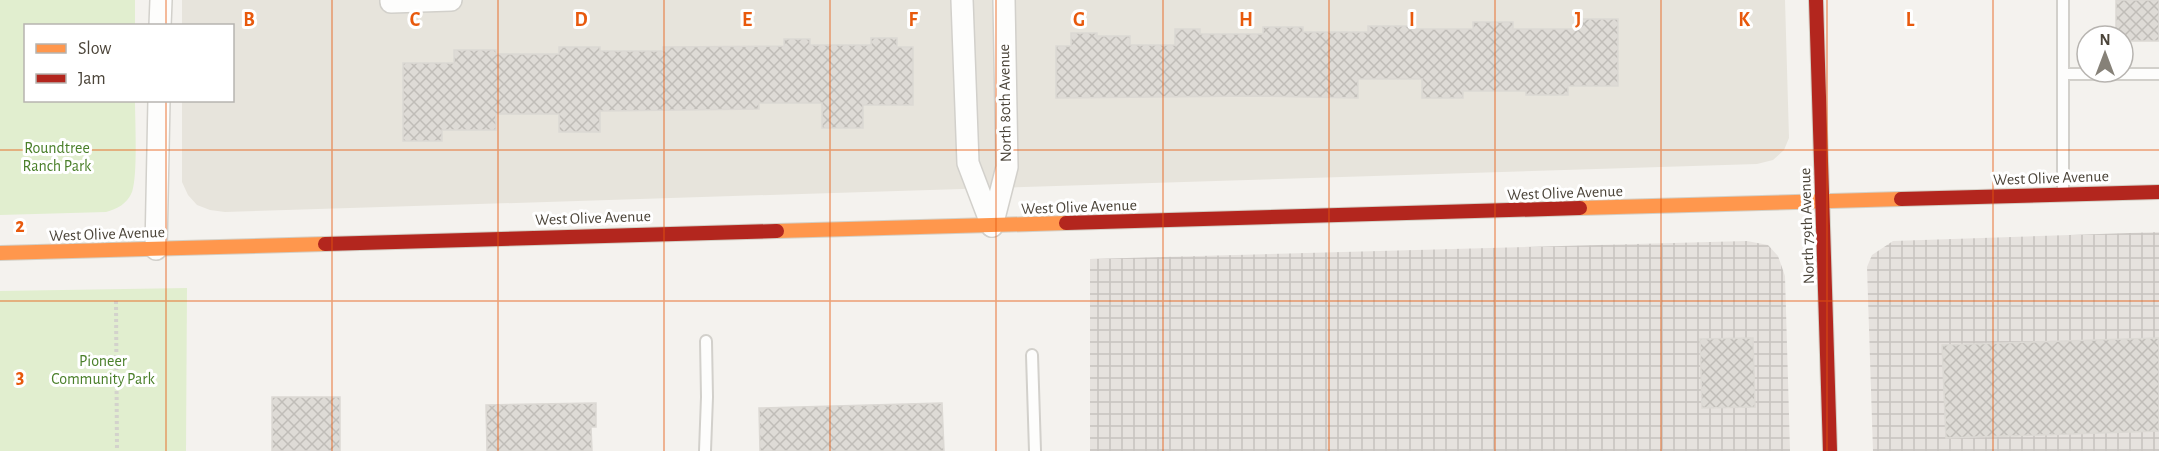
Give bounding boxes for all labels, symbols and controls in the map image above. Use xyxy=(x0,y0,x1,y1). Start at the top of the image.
text: B xyxy=(243,10,255,30)
text: C xyxy=(410,10,421,30)
text: D xyxy=(574,10,588,30)
text: E xyxy=(742,10,752,30)
text: F xyxy=(908,10,918,30)
text: G xyxy=(1073,10,1085,30)
text: H xyxy=(1239,10,1253,30)
text: I xyxy=(1409,10,1415,30)
text: J xyxy=(1575,10,1581,30)
text: K xyxy=(1738,10,1750,30)
text: L xyxy=(1906,10,1915,30)
legend xyxy=(24,24,234,102)
north arrow xyxy=(2075,24,2135,84)
text: N xyxy=(2099,32,2111,48)
text: Slow xyxy=(78,40,111,58)
street label: North 80th Avenue xyxy=(996,44,1014,162)
text: Jam xyxy=(78,70,106,88)
park label: Roundtree Ranch Park xyxy=(23,140,92,174)
street label: North 79th Avenue xyxy=(1797,168,1817,284)
street label: West Olive Avenue xyxy=(1993,168,2109,188)
street label: West Olive Avenue xyxy=(1507,183,1623,203)
street label: West Olive Avenue xyxy=(1021,197,1137,217)
street label: West Olive Avenue xyxy=(535,208,651,228)
text: 2 xyxy=(15,216,25,236)
street label: West Olive Avenue xyxy=(49,224,165,244)
park label: Pioneer Community Park xyxy=(51,353,155,388)
text: 3 xyxy=(16,367,24,387)

